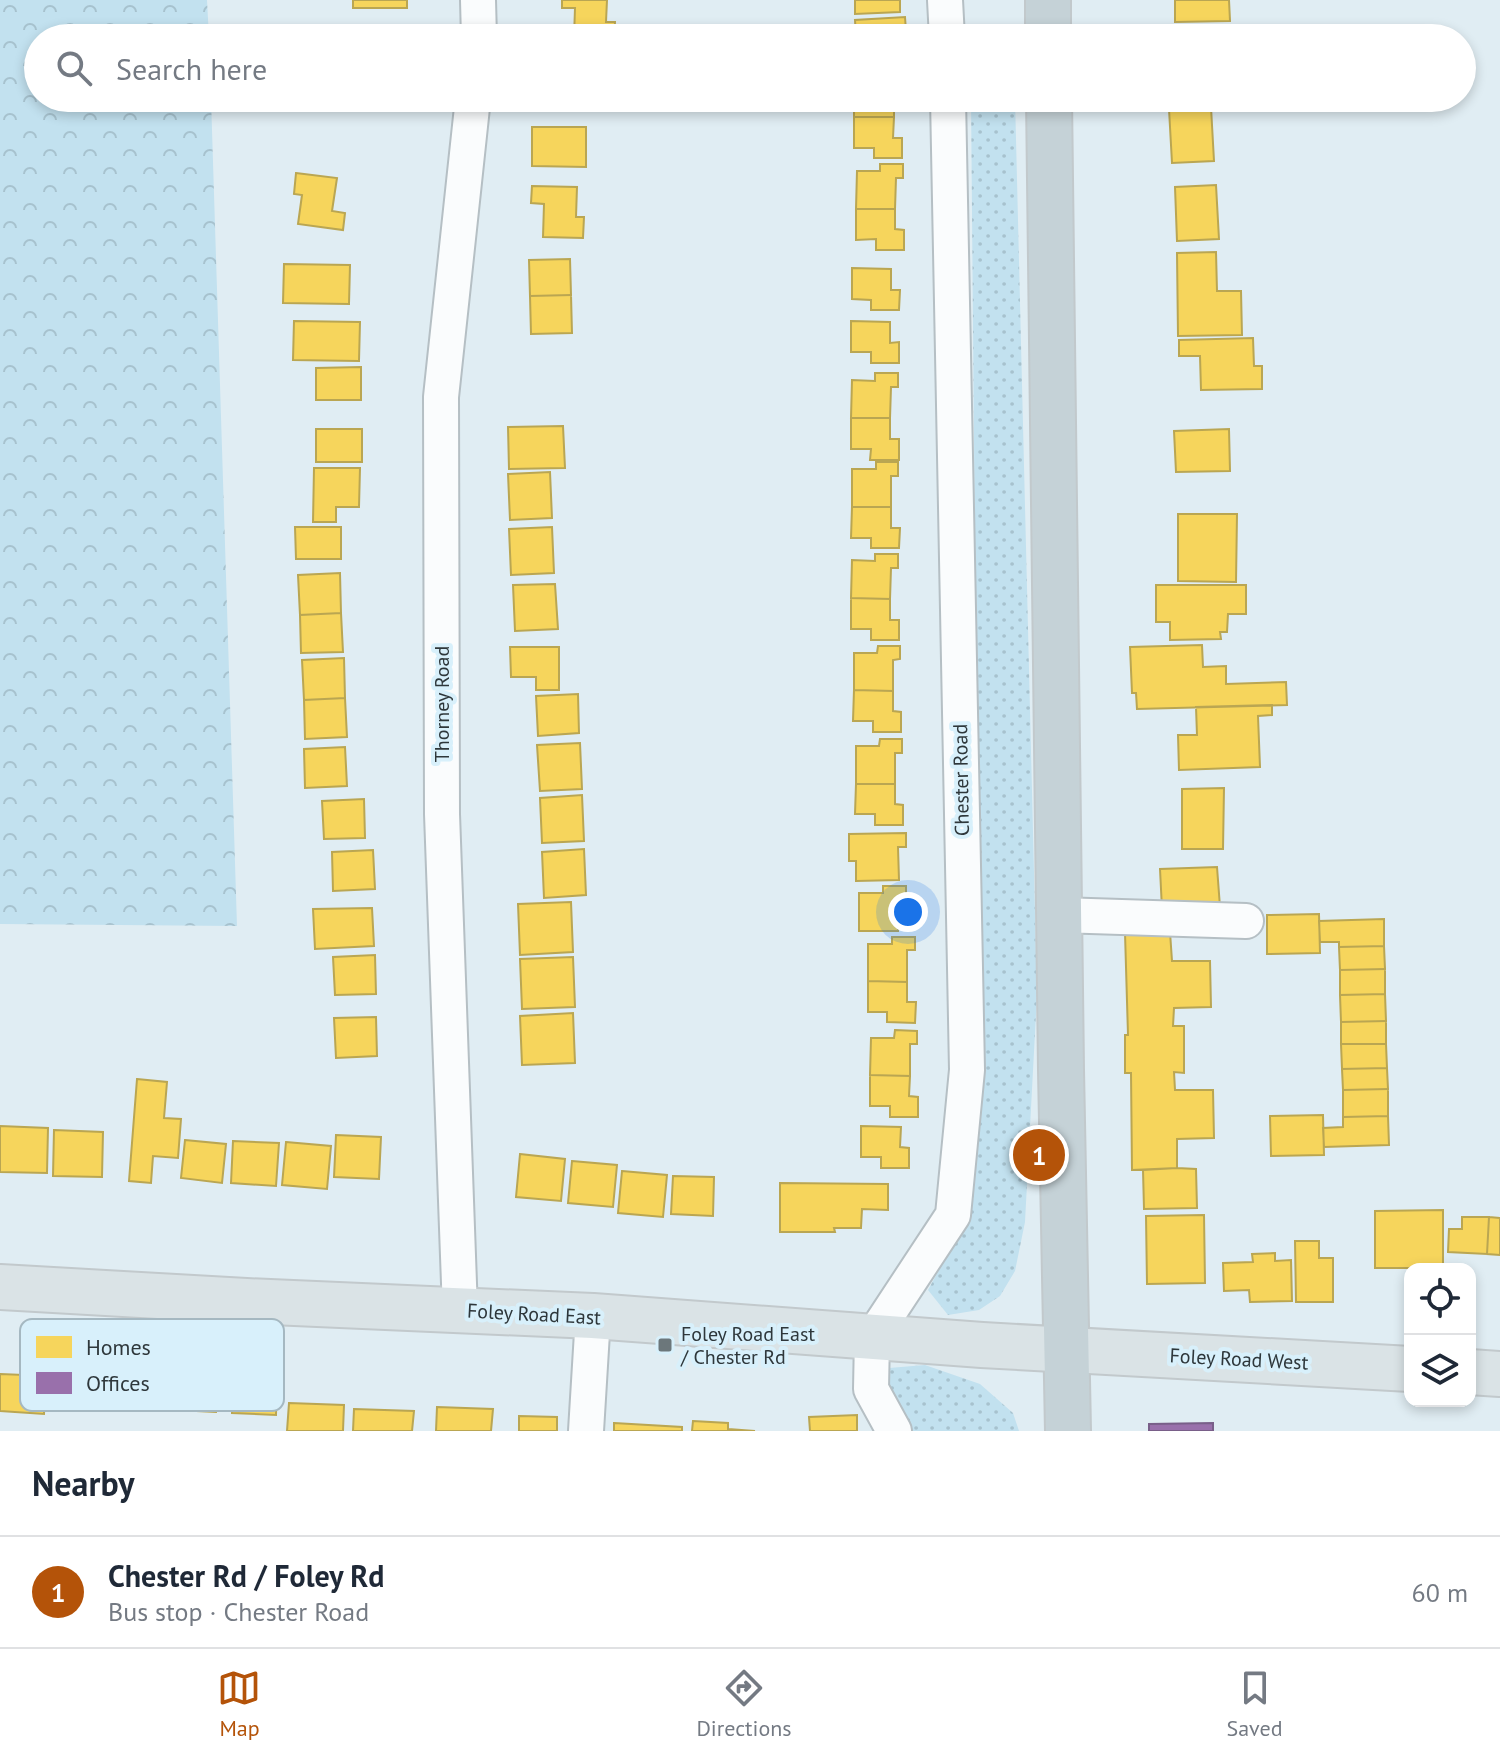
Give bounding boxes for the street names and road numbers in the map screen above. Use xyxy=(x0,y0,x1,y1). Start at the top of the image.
street label: Thorney Road xyxy=(429,646,455,762)
street label: Chester Road xyxy=(947,724,975,836)
street label: Foley Road East xyxy=(466,1298,602,1331)
street label: Foley Road West xyxy=(1169,1342,1309,1376)

